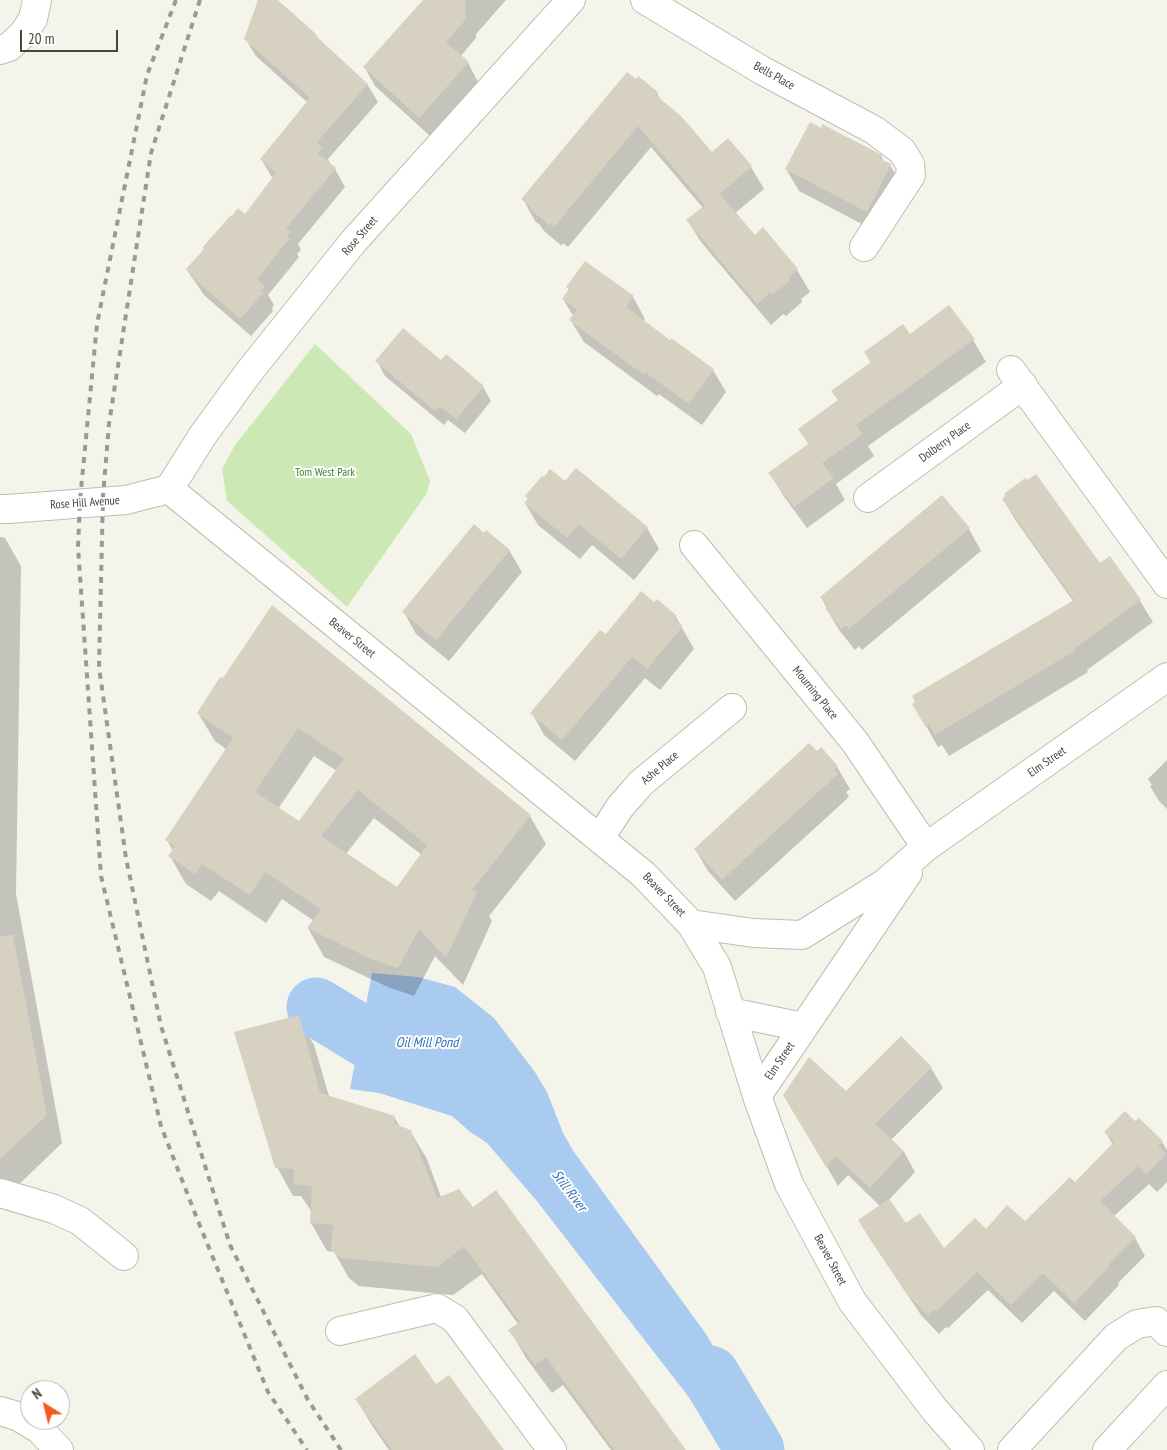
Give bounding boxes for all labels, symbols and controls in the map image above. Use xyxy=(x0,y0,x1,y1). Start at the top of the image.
scale bar xyxy=(22,20,120,52)
text: 20 m xyxy=(28,29,54,48)
street label: Bells Place xyxy=(751,59,797,93)
street label: Rose Street xyxy=(339,214,381,258)
street label: Dolberry Place xyxy=(916,419,974,465)
park label: Tom West Park xyxy=(295,466,355,480)
street label: Rose Hill Avenue xyxy=(50,493,120,513)
street label: Beaver Street xyxy=(326,615,378,661)
street label: Mourning Place xyxy=(789,664,841,722)
street label: Elm Street xyxy=(1025,744,1069,780)
street label: Ashe Place xyxy=(638,748,682,788)
street label: Beaver Street xyxy=(639,870,689,920)
water label: Oil Mill Pond xyxy=(396,1035,458,1051)
street label: Elm Street xyxy=(762,1039,798,1083)
water label: Still River xyxy=(548,1167,590,1215)
street label: Beaver Street xyxy=(811,1232,849,1288)
north arrow xyxy=(20,1380,70,1430)
text: N xyxy=(28,1384,45,1403)

